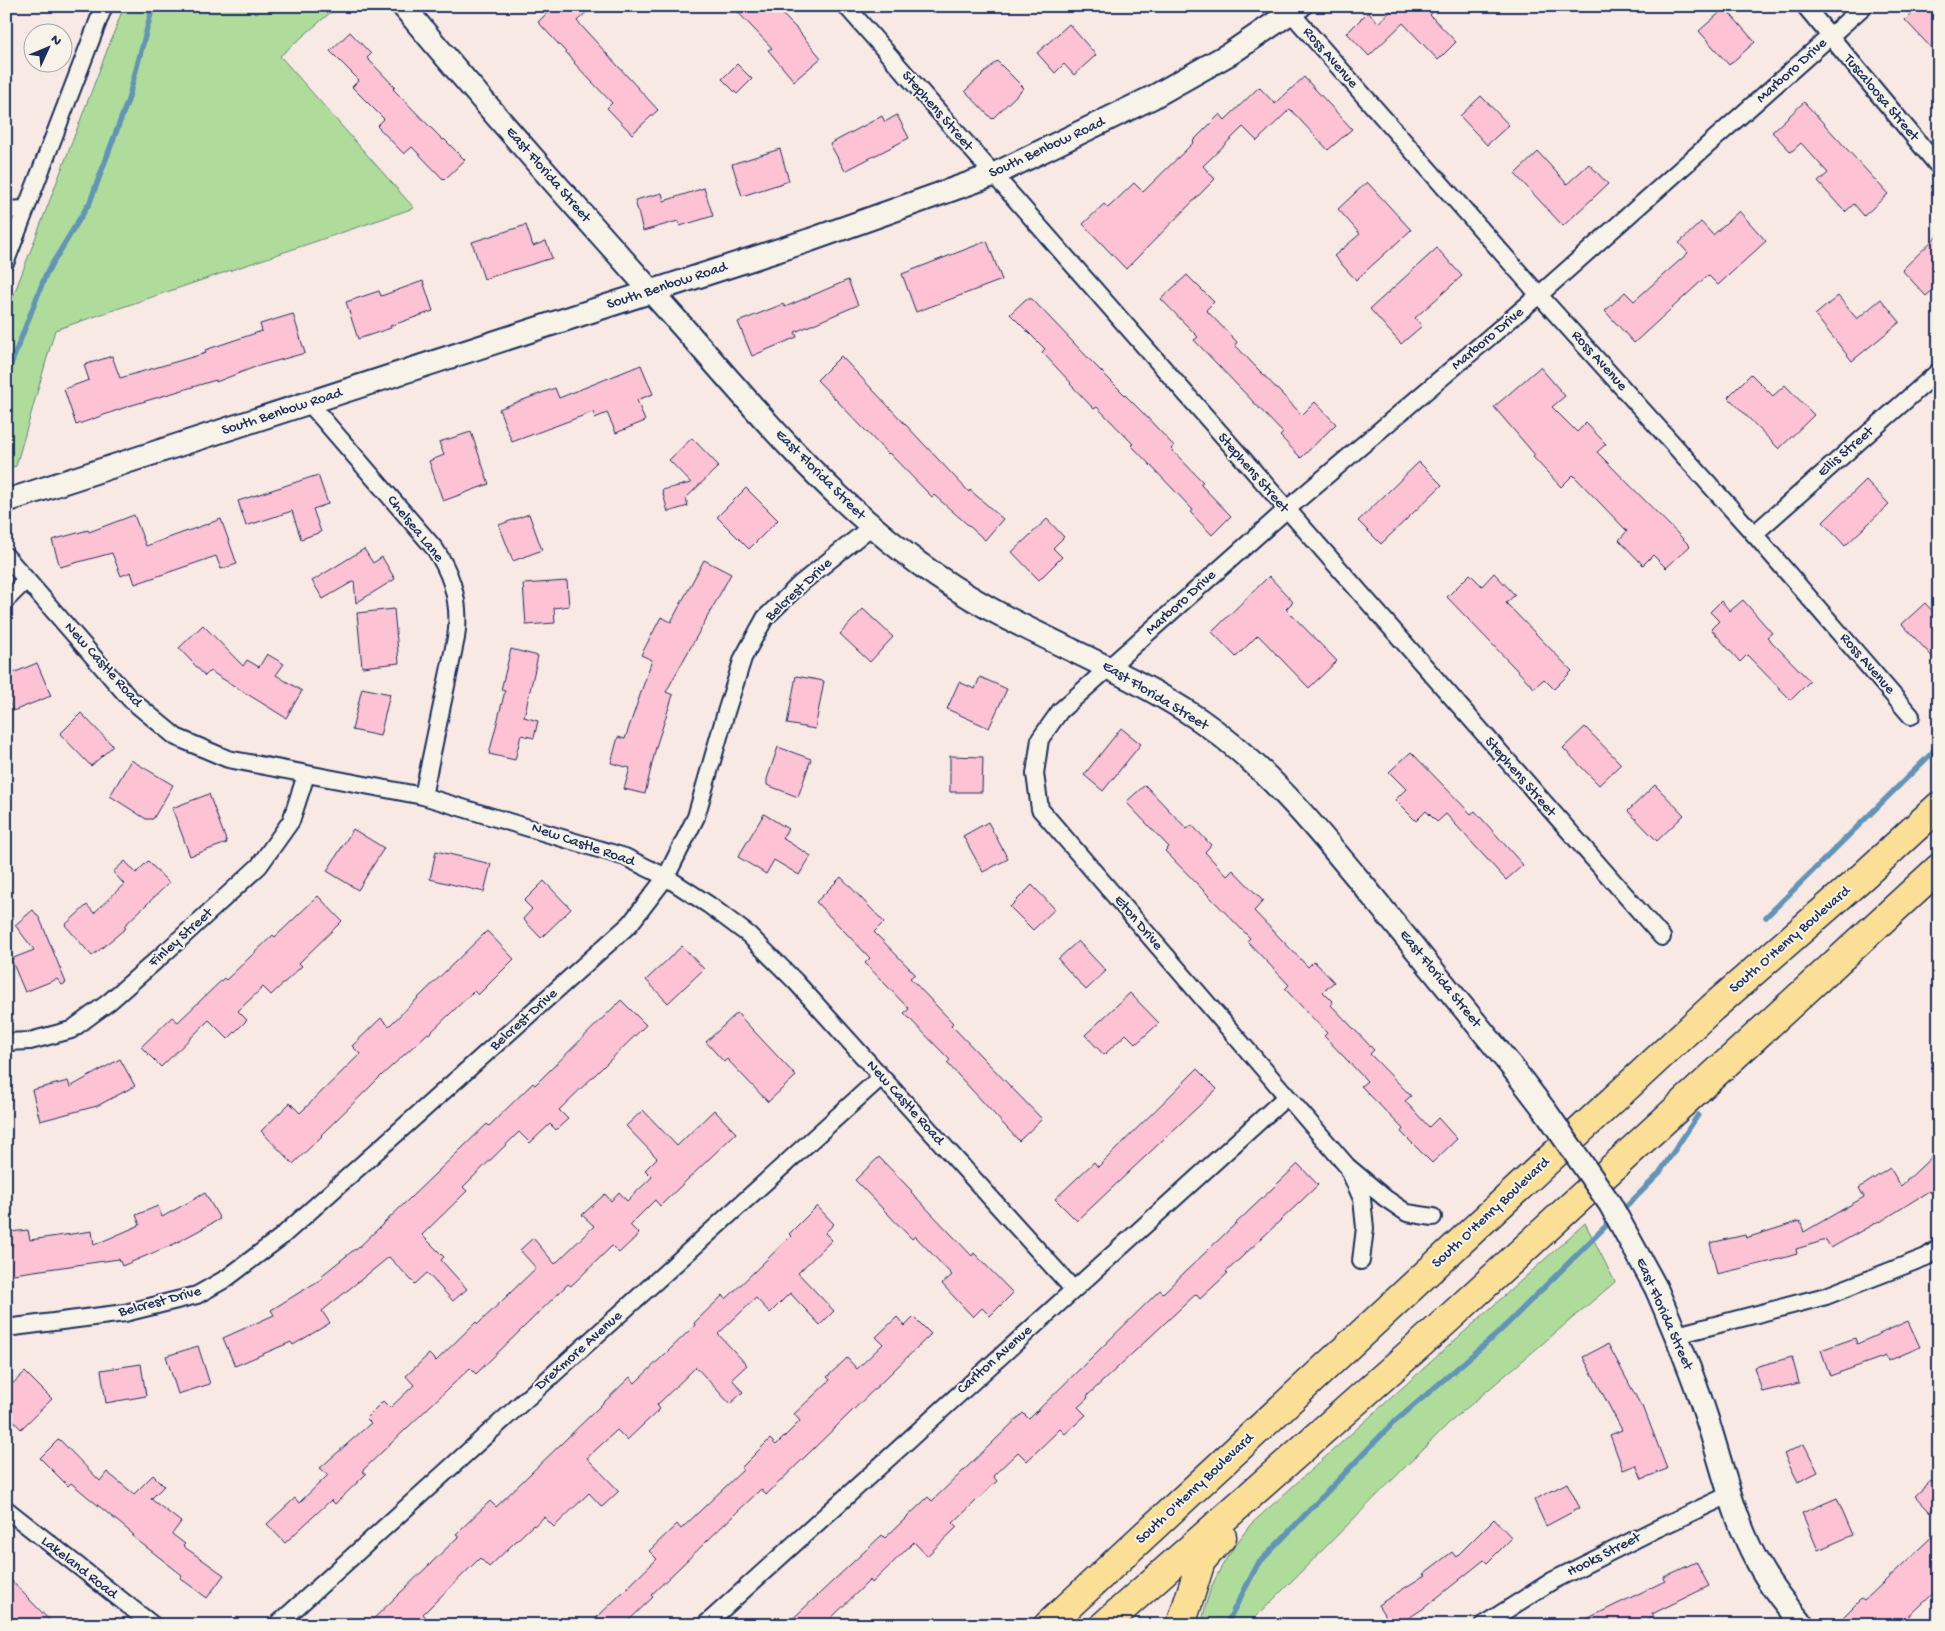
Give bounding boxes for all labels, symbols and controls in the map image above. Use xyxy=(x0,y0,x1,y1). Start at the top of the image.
north arrow xyxy=(22,22,72,72)
street label: Ross Avenue xyxy=(1298,24,1362,93)
text: N xyxy=(46,32,65,50)
street label: Marboro Drive xyxy=(1753,34,1831,107)
street label: Tuscaloosa Street xyxy=(1839,50,1924,147)
street label: Stephens Street xyxy=(897,67,978,156)
street label: South Benbow Road xyxy=(986,113,1109,183)
street label: East Florida Street xyxy=(502,123,596,228)
street label: South Benbow Road xyxy=(604,258,731,314)
street label: Marboro Drive xyxy=(1448,303,1528,375)
street label: Ross Avenue xyxy=(1567,327,1631,395)
street label: South Benbow Road xyxy=(219,384,346,440)
street label: Ellis Street xyxy=(1814,422,1879,481)
street label: East Florida Street xyxy=(771,426,870,525)
street label: Stephens Street xyxy=(1213,429,1294,518)
street label: Chelsea Lane xyxy=(382,492,448,566)
street label: Belcrest Drive xyxy=(761,554,836,626)
street label: Marboro Drive xyxy=(1142,566,1220,639)
street label: New Castle Road xyxy=(60,619,147,712)
street label: Ross Avenue xyxy=(1835,630,1899,699)
street label: East Florida Street xyxy=(1099,657,1213,736)
street label: Stephens Street xyxy=(1480,733,1561,822)
street label: New Castle Road xyxy=(529,819,638,872)
street label: South O'Henry Boulevard xyxy=(1726,882,1855,998)
street label: Eton Drive xyxy=(1110,892,1166,954)
street label: Finley Street xyxy=(144,903,218,972)
street label: East Florida Street xyxy=(1395,926,1486,1033)
street label: Belcrest Drive xyxy=(486,985,562,1056)
street label: New Castle Road xyxy=(862,1057,949,1150)
street label: South O'Henry Boulevard xyxy=(1428,1153,1555,1272)
street label: East Florida Street xyxy=(1631,1255,1698,1375)
street label: Belcrest Drive xyxy=(116,1282,204,1322)
street label: Drexmore Avenue xyxy=(531,1307,626,1395)
street label: Carlton Avenue xyxy=(954,1321,1036,1398)
street label: South O'Henry Boulevard xyxy=(1132,1429,1259,1548)
street label: Hooks Street xyxy=(1564,1528,1645,1581)
street label: Lakeland Road xyxy=(37,1533,122,1604)

